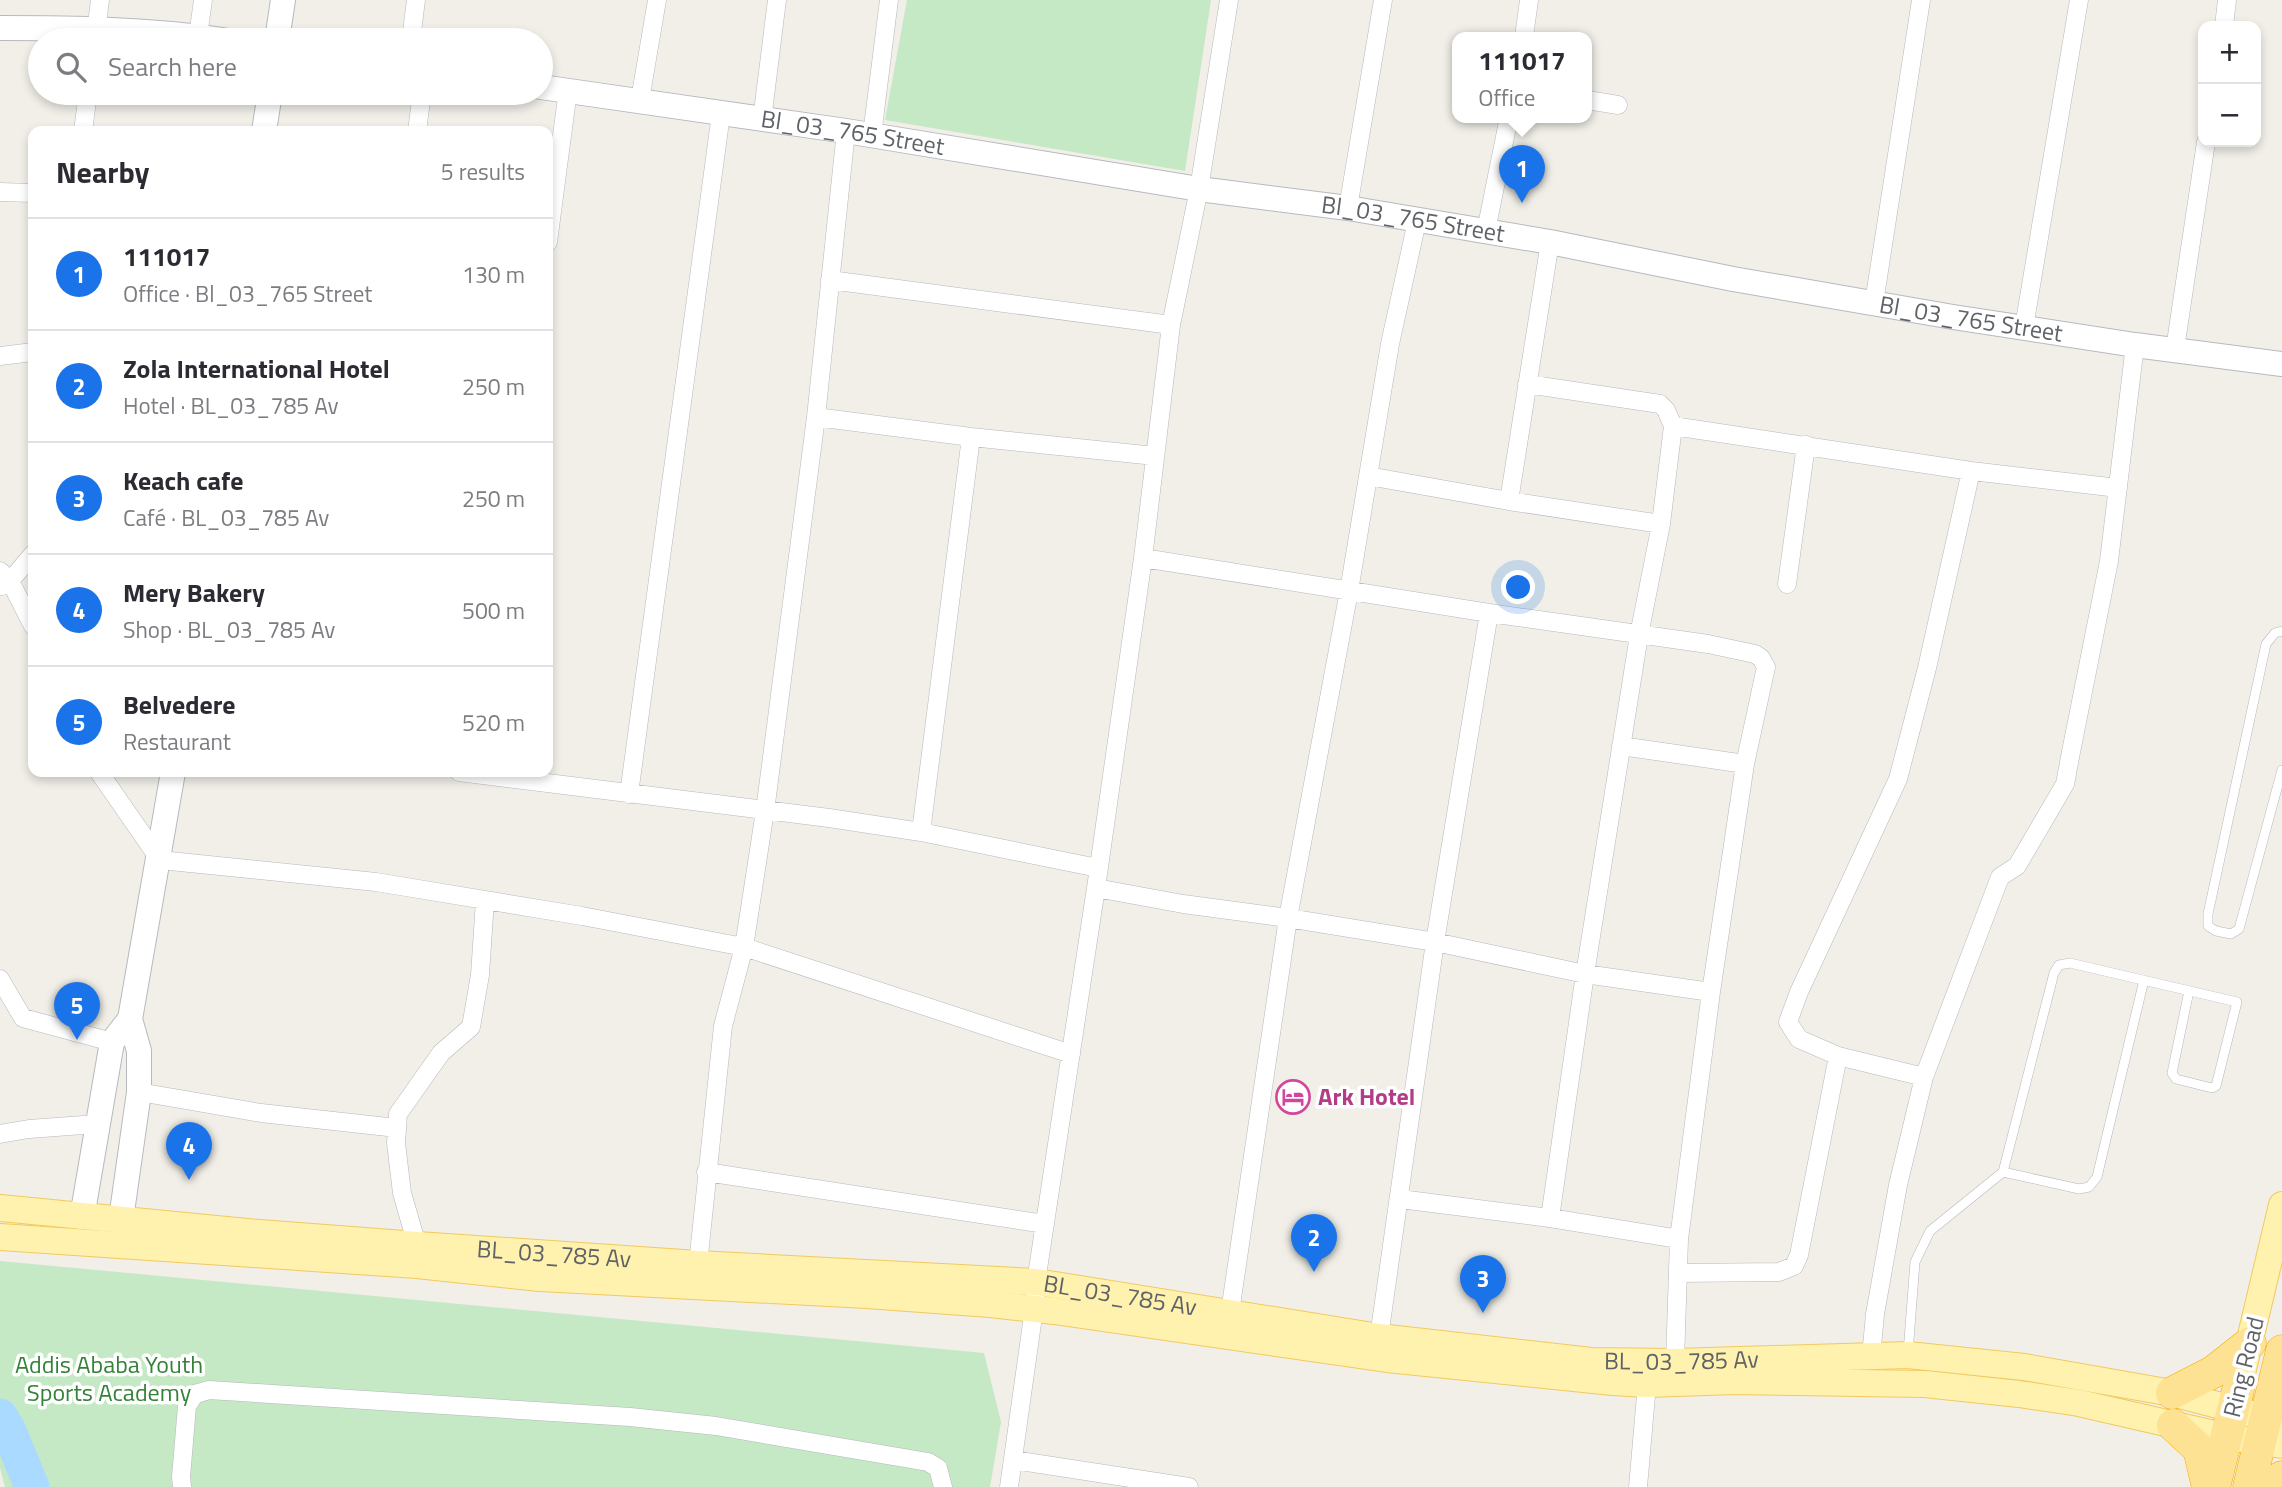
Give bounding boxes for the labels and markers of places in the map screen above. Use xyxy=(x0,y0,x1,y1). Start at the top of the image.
pin: 1 xyxy=(1499,145,1545,203)
pin: 5 xyxy=(54,982,100,1040)
hotel icon: Ark Hotel xyxy=(1274,1078,1312,1116)
place label: Ark Hotel xyxy=(1318,1078,1415,1114)
pin: 4 xyxy=(166,1122,212,1180)
pin: 2 xyxy=(1291,1214,1337,1272)
pin: 3 xyxy=(1460,1255,1506,1313)

